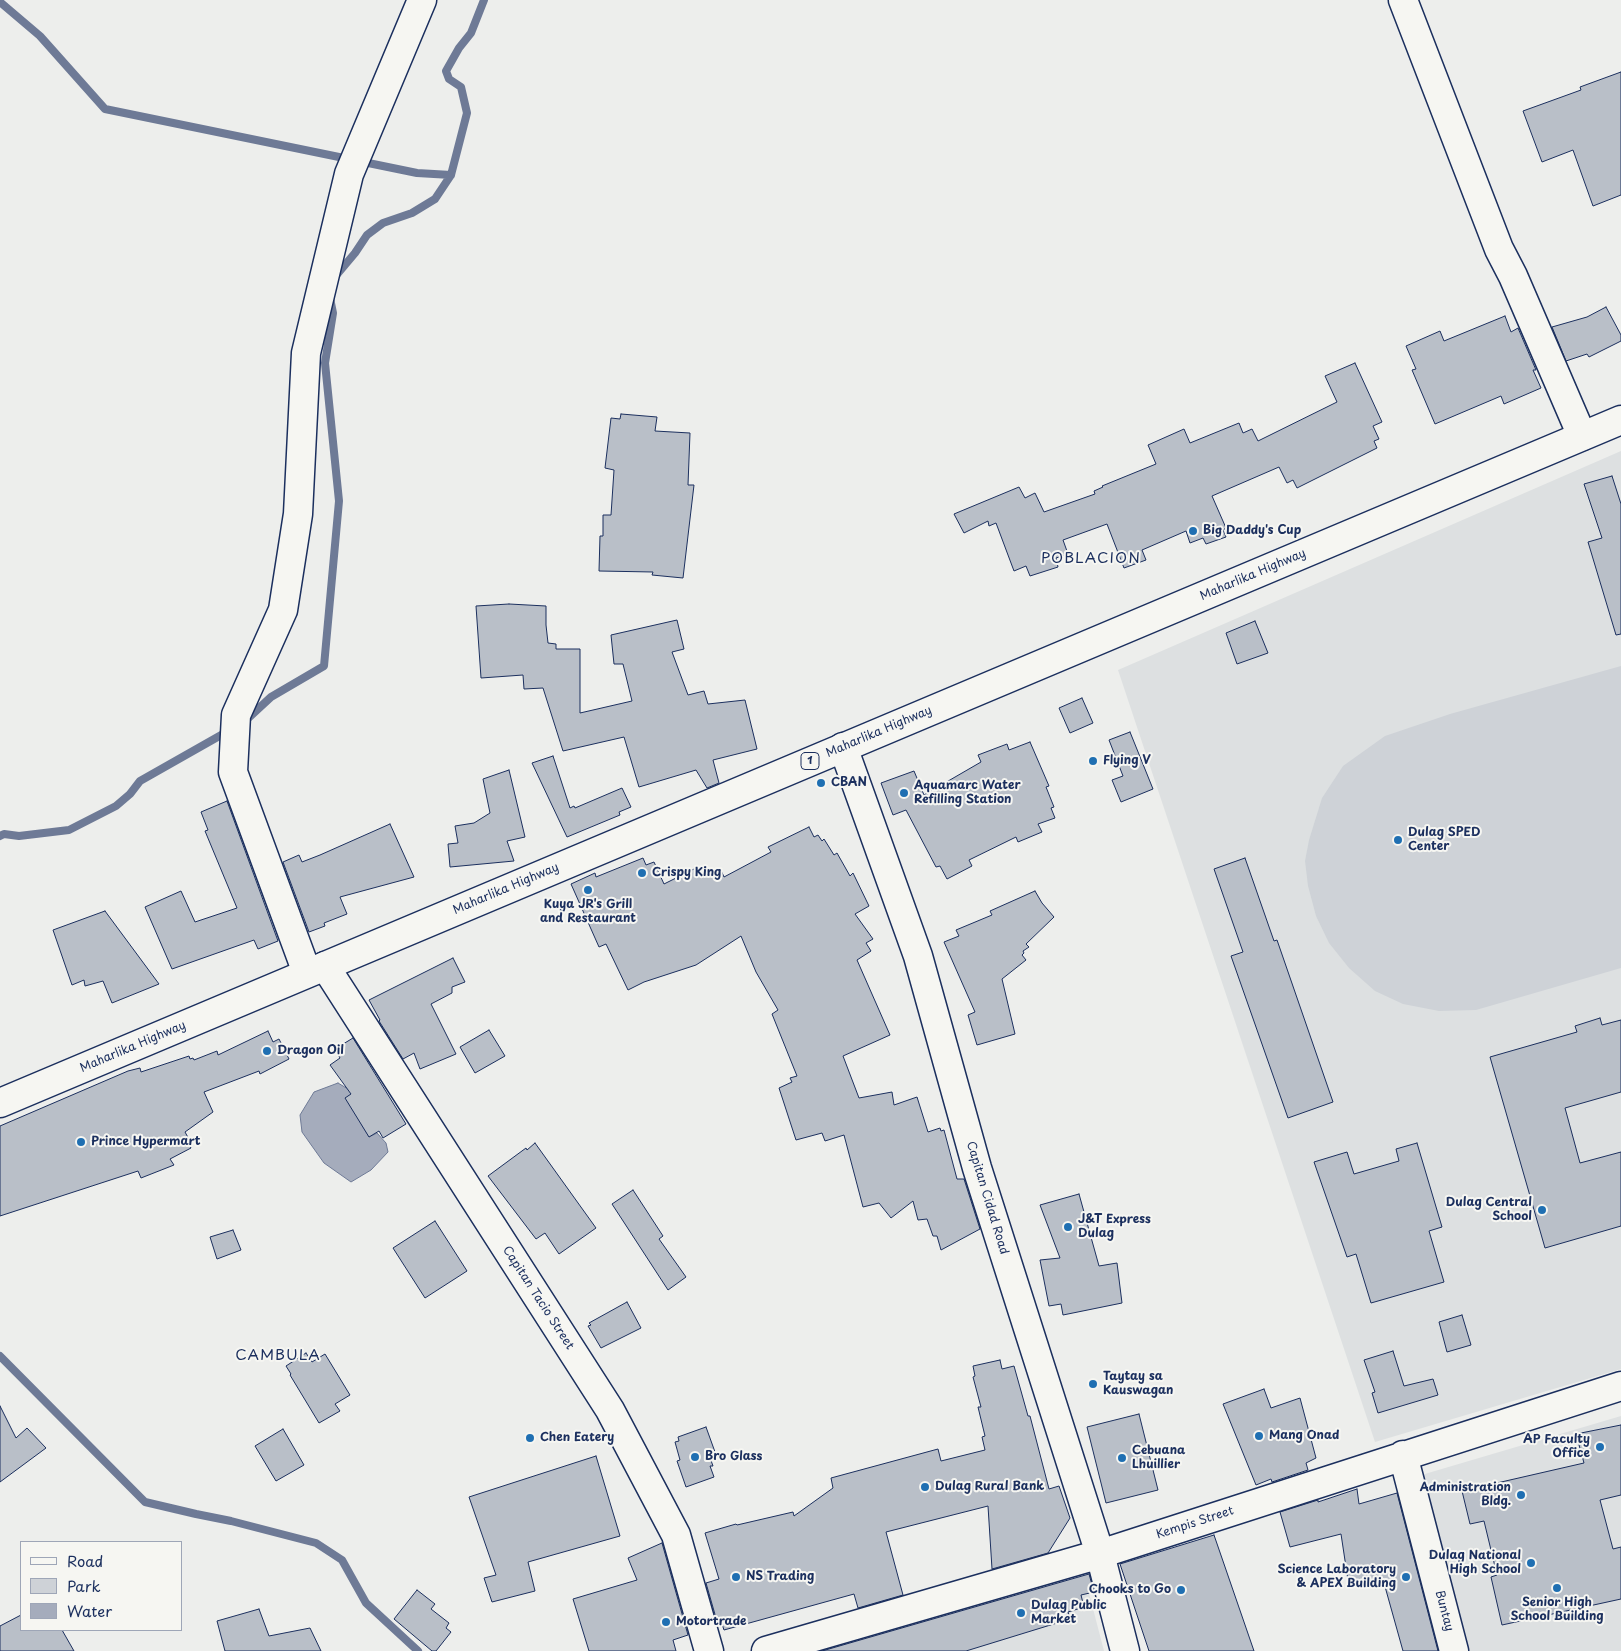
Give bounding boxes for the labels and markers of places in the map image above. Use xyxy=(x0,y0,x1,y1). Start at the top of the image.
place label: Big Daddy's Cup xyxy=(1203,524,1301,538)
marker: Big Daddy's Cup xyxy=(1187,525,1199,537)
place label: Flying V xyxy=(1103,754,1151,768)
marker: Flying V xyxy=(1087,755,1099,767)
place label: CBAN xyxy=(831,776,867,790)
marker: CBAN xyxy=(815,777,827,789)
place label: Aquamarc Water Refilling Station xyxy=(914,779,1021,807)
marker: Aquamarc Water Refilling Station xyxy=(898,787,910,799)
place label: Dulag SPED Center xyxy=(1408,826,1480,854)
marker: Dulag SPED Center xyxy=(1392,834,1404,846)
place label: Crispy King xyxy=(652,866,721,880)
marker: Crispy King xyxy=(636,867,648,879)
marker: Kuya JR's Grill and Restaurant xyxy=(582,884,594,896)
place label: Kuya JR's Grill and Restaurant xyxy=(540,898,636,926)
place label: Dragon Oil xyxy=(277,1044,344,1058)
marker: Dragon Oil xyxy=(261,1045,273,1057)
place label: Prince Hypermart xyxy=(91,1135,201,1149)
marker: Prince Hypermart xyxy=(75,1136,87,1148)
place label: Dulag Central School xyxy=(1446,1196,1532,1224)
marker: Dulag Central School xyxy=(1536,1204,1548,1216)
place label: J&T Express Dulag xyxy=(1078,1213,1151,1241)
marker: J&T Express Dulag xyxy=(1062,1221,1074,1233)
place label: Taytay sa Kauswagan xyxy=(1103,1370,1173,1398)
marker: Taytay sa Kauswagan xyxy=(1087,1378,1099,1390)
place label: Mang Onad xyxy=(1269,1429,1339,1443)
marker: Mang Onad xyxy=(1253,1430,1265,1442)
place label: Chen Eatery xyxy=(540,1431,614,1445)
marker: Chen Eatery xyxy=(524,1432,536,1444)
place label: AP Faculty Office xyxy=(1523,1433,1590,1461)
marker: AP Faculty Office xyxy=(1594,1441,1606,1453)
place label: Cebuana Lhuillier xyxy=(1132,1444,1185,1472)
place label: Bro Glass xyxy=(705,1450,762,1464)
marker: Bro Glass xyxy=(689,1451,701,1463)
marker: Cebuana Lhuillier xyxy=(1116,1452,1128,1464)
place label: Dulag Rural Bank xyxy=(935,1480,1044,1494)
marker: Dulag Rural Bank xyxy=(919,1481,931,1493)
place label: Administration Bldg. xyxy=(1420,1481,1511,1509)
marker: Administration Bldg. xyxy=(1515,1489,1527,1501)
place label: Dulag National High School xyxy=(1429,1549,1521,1577)
marker: Dulag National High School xyxy=(1525,1557,1537,1569)
place label: Science Laboratory & APEX Building xyxy=(1277,1563,1396,1591)
place label: NS Trading xyxy=(746,1570,814,1584)
marker: NS Trading xyxy=(730,1571,742,1583)
marker: Science Laboratory & APEX Building xyxy=(1400,1571,1412,1583)
marker: Senior High School Building xyxy=(1551,1582,1563,1594)
place label: Chooks to Go xyxy=(1089,1583,1171,1597)
marker: Chooks to Go xyxy=(1175,1584,1187,1596)
place label: Senior High School Building xyxy=(1510,1596,1604,1624)
place label: Dulag Public Market xyxy=(1031,1599,1107,1627)
marker: Dulag Public Market xyxy=(1015,1607,1027,1619)
place label: Motortrade xyxy=(676,1615,747,1629)
marker: Motortrade xyxy=(660,1616,672,1628)

